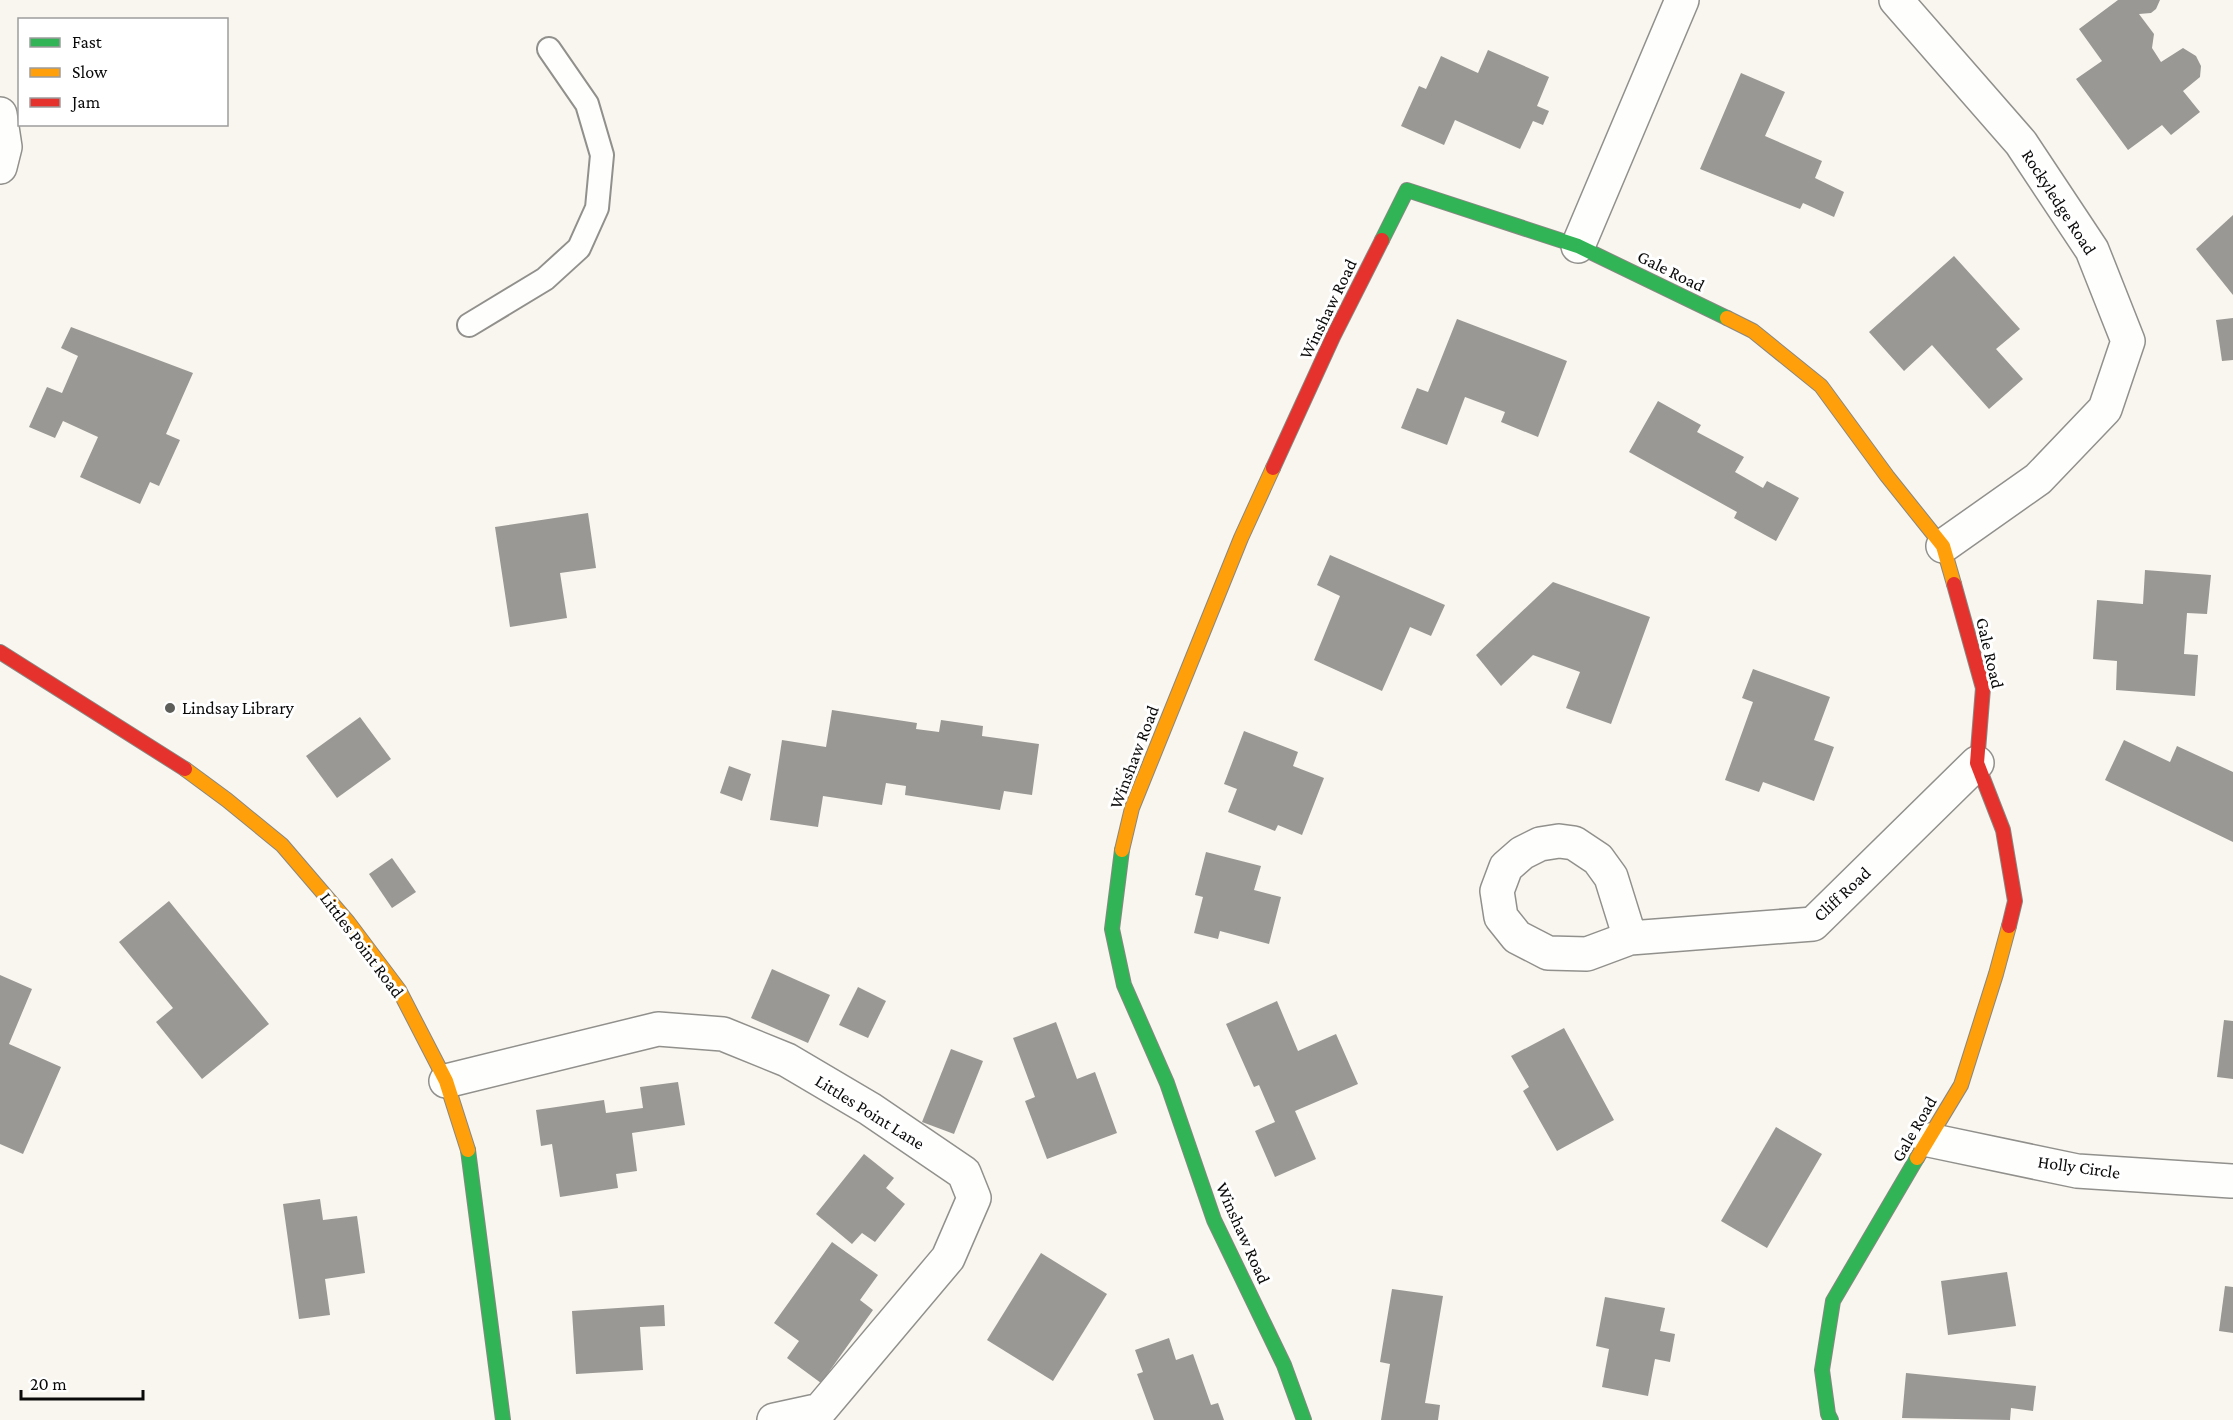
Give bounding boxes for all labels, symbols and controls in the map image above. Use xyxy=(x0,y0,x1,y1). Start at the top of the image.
legend xyxy=(18,18,228,126)
text: Fast xyxy=(72,32,103,52)
text: Slow xyxy=(72,62,108,82)
text: Jam xyxy=(70,92,101,112)
street label: Rockyledge Road xyxy=(2018,146,2101,259)
street label: Gale Road xyxy=(1634,246,1708,296)
street label: Winshaw Road xyxy=(1295,255,1361,362)
street label: Gale Road xyxy=(1972,616,2008,691)
place label: Lindsay Library xyxy=(182,698,295,718)
marker: Lindsay Library xyxy=(163,701,177,715)
street label: Winshaw Road xyxy=(1105,702,1163,811)
street label: Cliff Road xyxy=(1809,862,1875,925)
street label: Littles Point Road xyxy=(316,888,408,1002)
street label: Littles Point Lane xyxy=(812,1070,928,1154)
street label: Gale Road xyxy=(1887,1092,1941,1165)
street label: Holly Circle xyxy=(2036,1151,2122,1183)
street label: Winshaw Road xyxy=(1212,1179,1274,1287)
scale bar xyxy=(21,1363,142,1401)
text: 20 m xyxy=(30,1374,67,1394)

